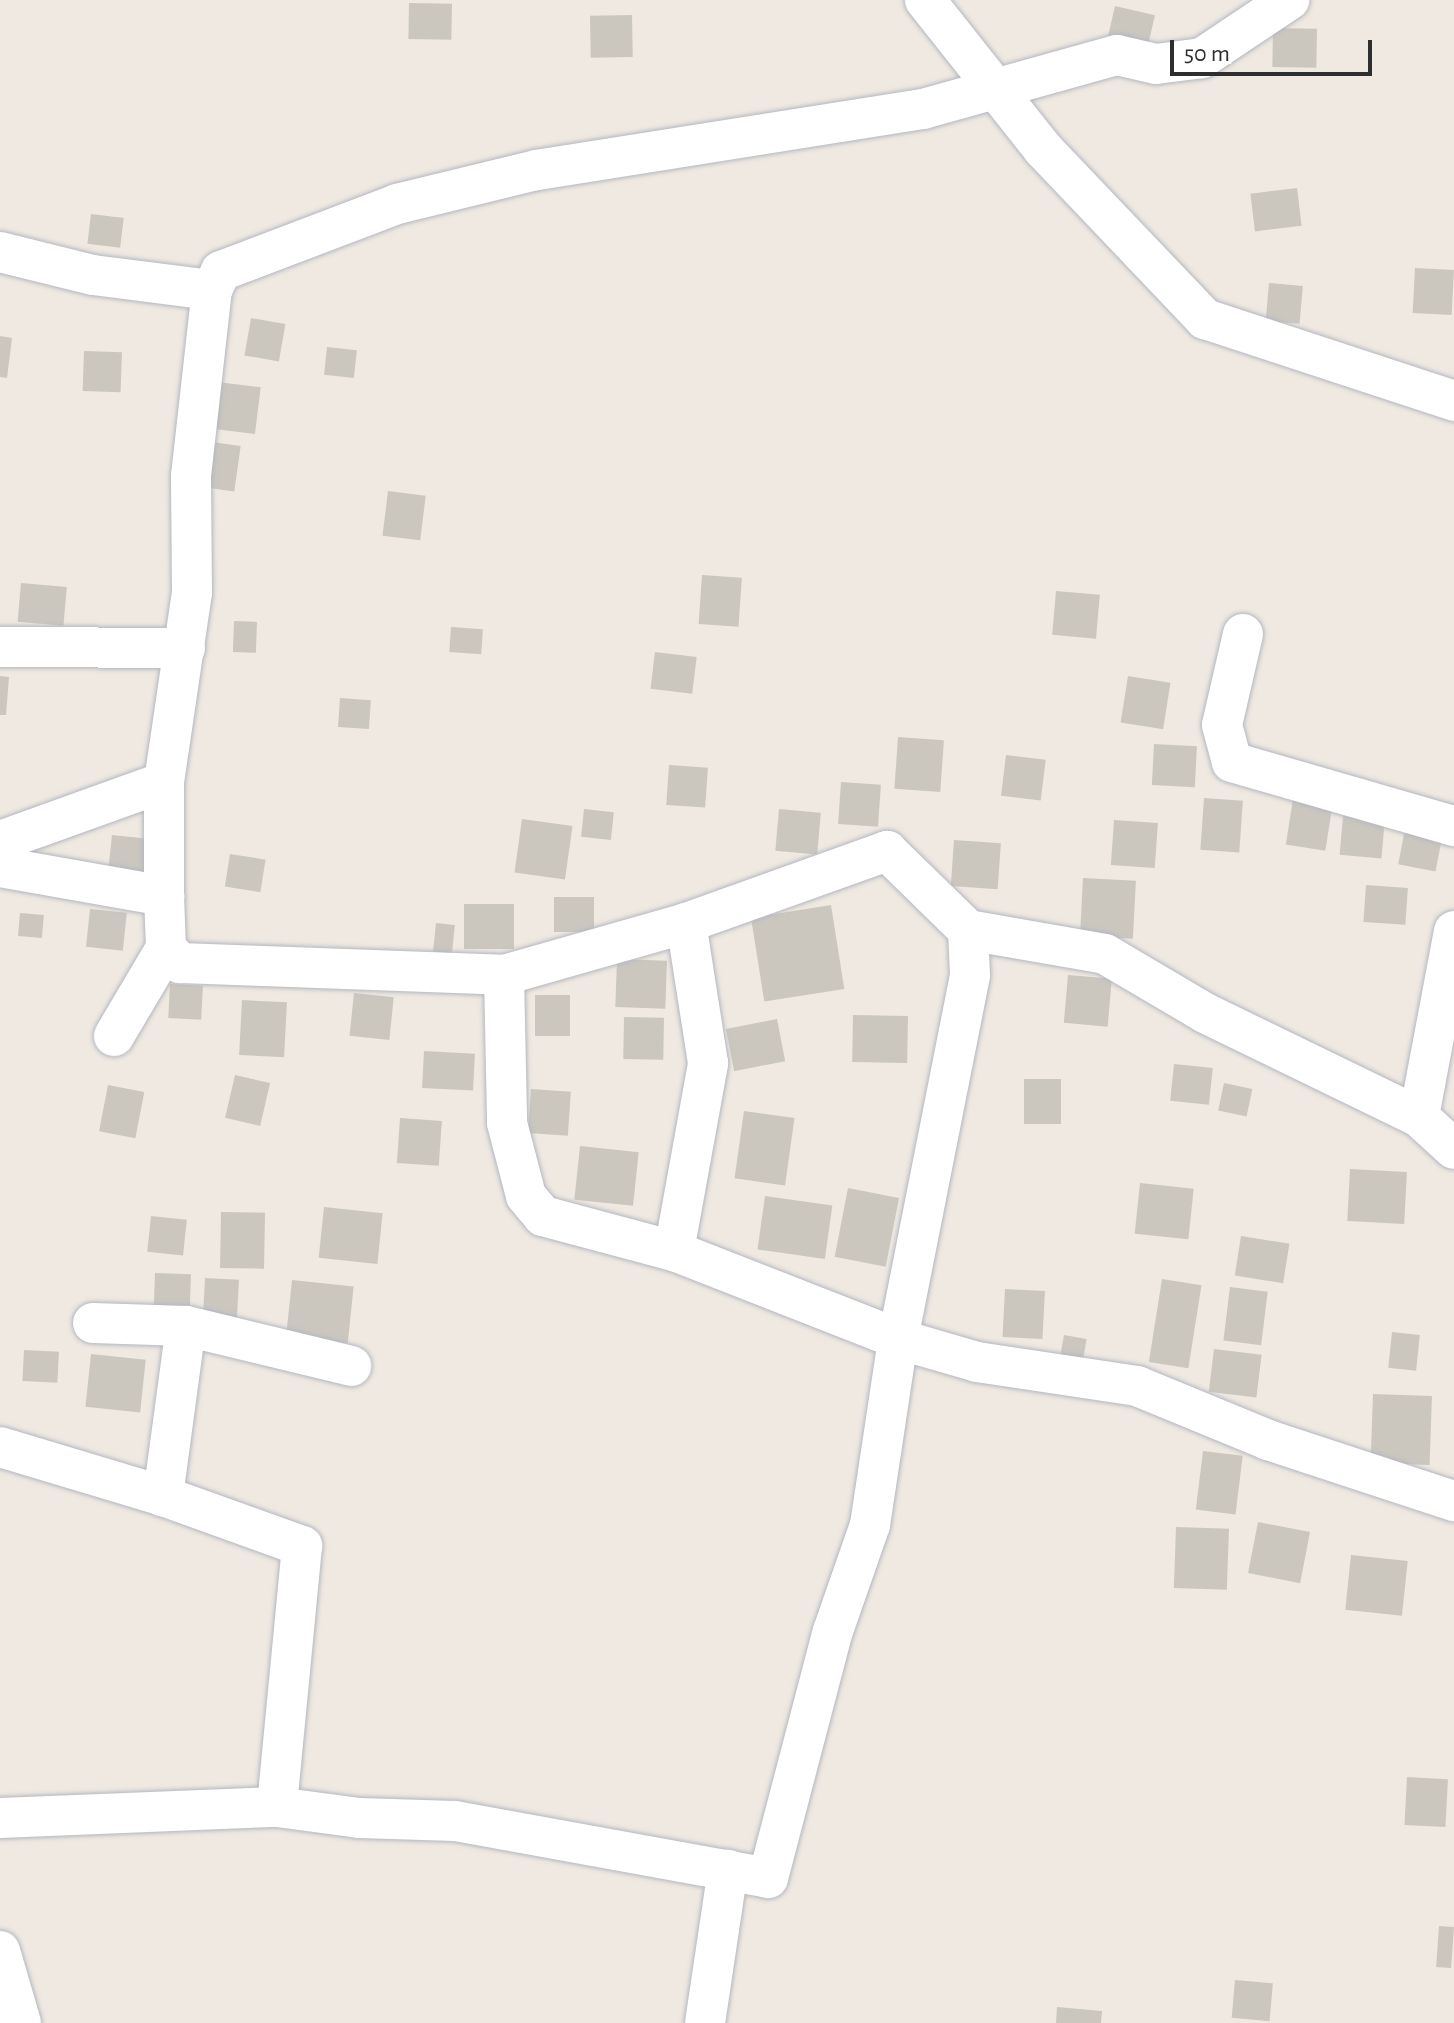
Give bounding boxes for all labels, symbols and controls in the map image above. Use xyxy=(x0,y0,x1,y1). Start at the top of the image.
scale bar xyxy=(1174,24,1376,74)
text: 50 m xyxy=(1184,42,1230,66)

